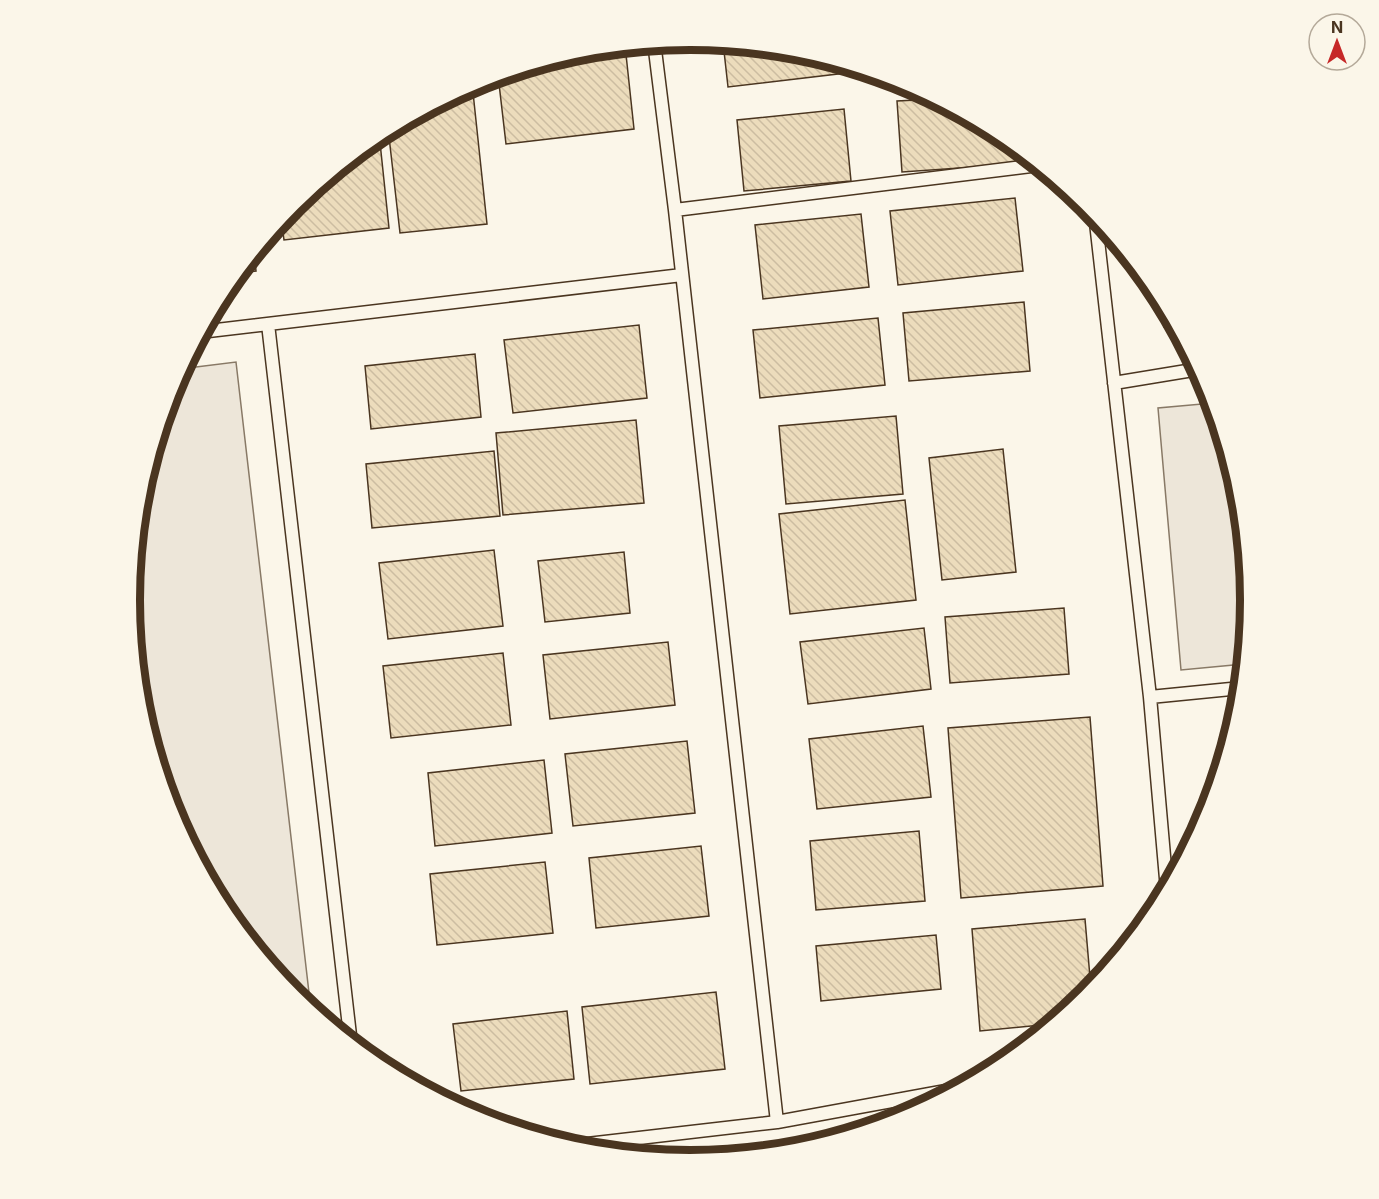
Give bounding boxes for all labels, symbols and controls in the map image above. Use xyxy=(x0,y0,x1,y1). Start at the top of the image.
north arrow xyxy=(1307,12,1367,72)
text: N xyxy=(1331,17,1343,37)

